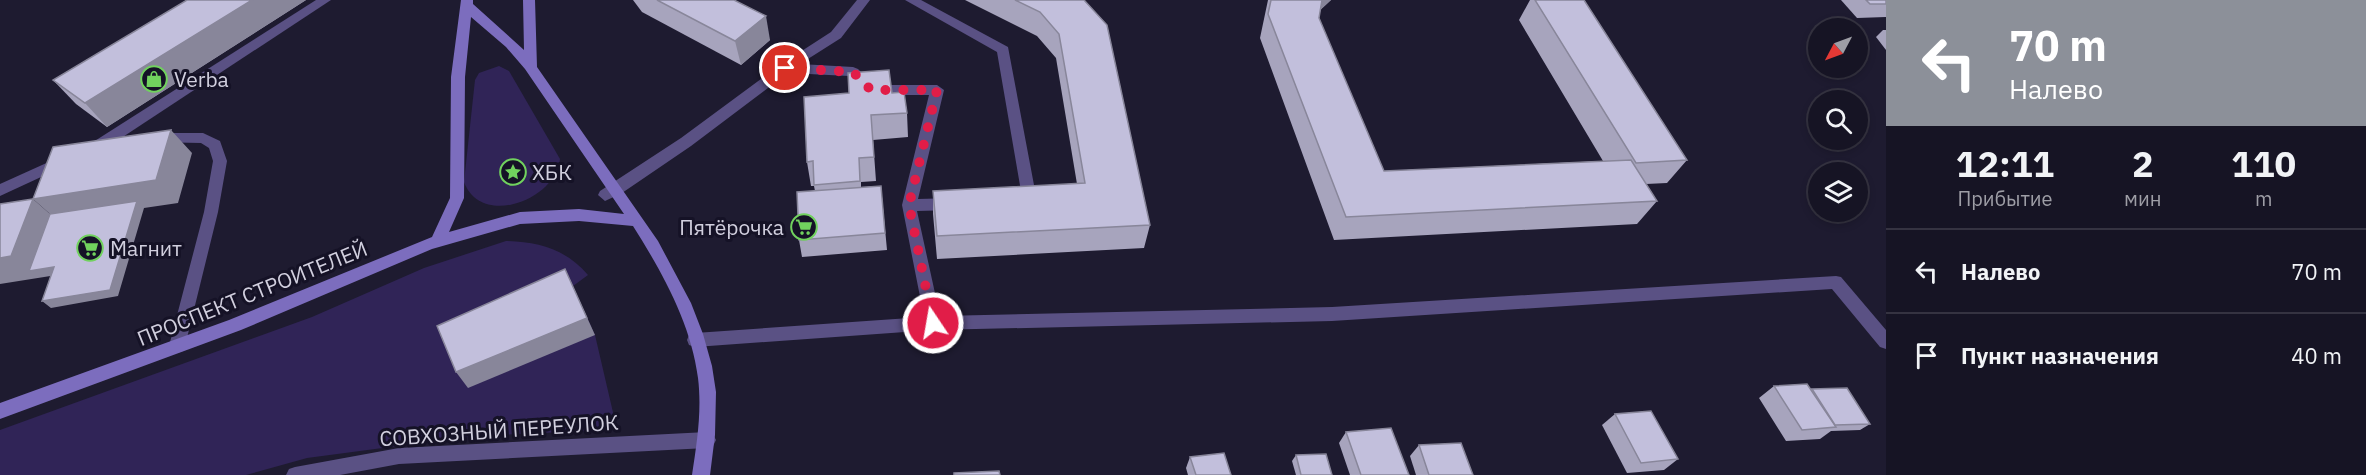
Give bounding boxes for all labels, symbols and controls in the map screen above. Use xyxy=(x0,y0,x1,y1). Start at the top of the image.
north arrow xyxy=(1808,18,1868,78)
map controls xyxy=(1808,18,1868,222)
text: 70 m xyxy=(2009,18,2107,73)
icon: left xyxy=(1910,24,1988,102)
pin xyxy=(759,42,810,93)
icon: arrive xyxy=(768,51,801,84)
shop icon: Verba xyxy=(139,64,169,94)
place label: Verba xyxy=(174,65,229,93)
text: Налево xyxy=(2009,71,2103,106)
button: search xyxy=(1808,90,1868,150)
text: 12:11 xyxy=(1956,140,2054,187)
text: 2 xyxy=(2132,140,2154,187)
text: 110 xyxy=(2231,140,2296,187)
place icon: ХБК xyxy=(498,157,528,187)
place label: ХБК xyxy=(532,158,572,186)
button: layers xyxy=(1808,162,1868,222)
text: Прибытие xyxy=(1957,185,2053,212)
text: мин xyxy=(2124,185,2161,212)
text: m xyxy=(2255,185,2272,212)
supermarket icon: Пятёрочка xyxy=(789,212,819,242)
place label: Пятёрочка xyxy=(679,213,784,241)
supermarket icon: Магнит xyxy=(75,233,105,263)
place label: Магнит xyxy=(110,234,182,262)
street label: ПРОСПЕКТ СТРОИТЕЛЕЙ xyxy=(133,234,371,352)
icon: left xyxy=(1910,255,1943,288)
text: Налево xyxy=(1961,257,2040,286)
text: 70 m xyxy=(2291,257,2342,286)
position arrow xyxy=(901,291,965,355)
icon: arrive xyxy=(1910,339,1943,372)
text: Пункт назначения xyxy=(1961,341,2159,370)
text: 40 m xyxy=(2291,341,2342,370)
street label: СОВХОЗНЫЙ ПЕРЕУЛОК xyxy=(378,408,620,452)

